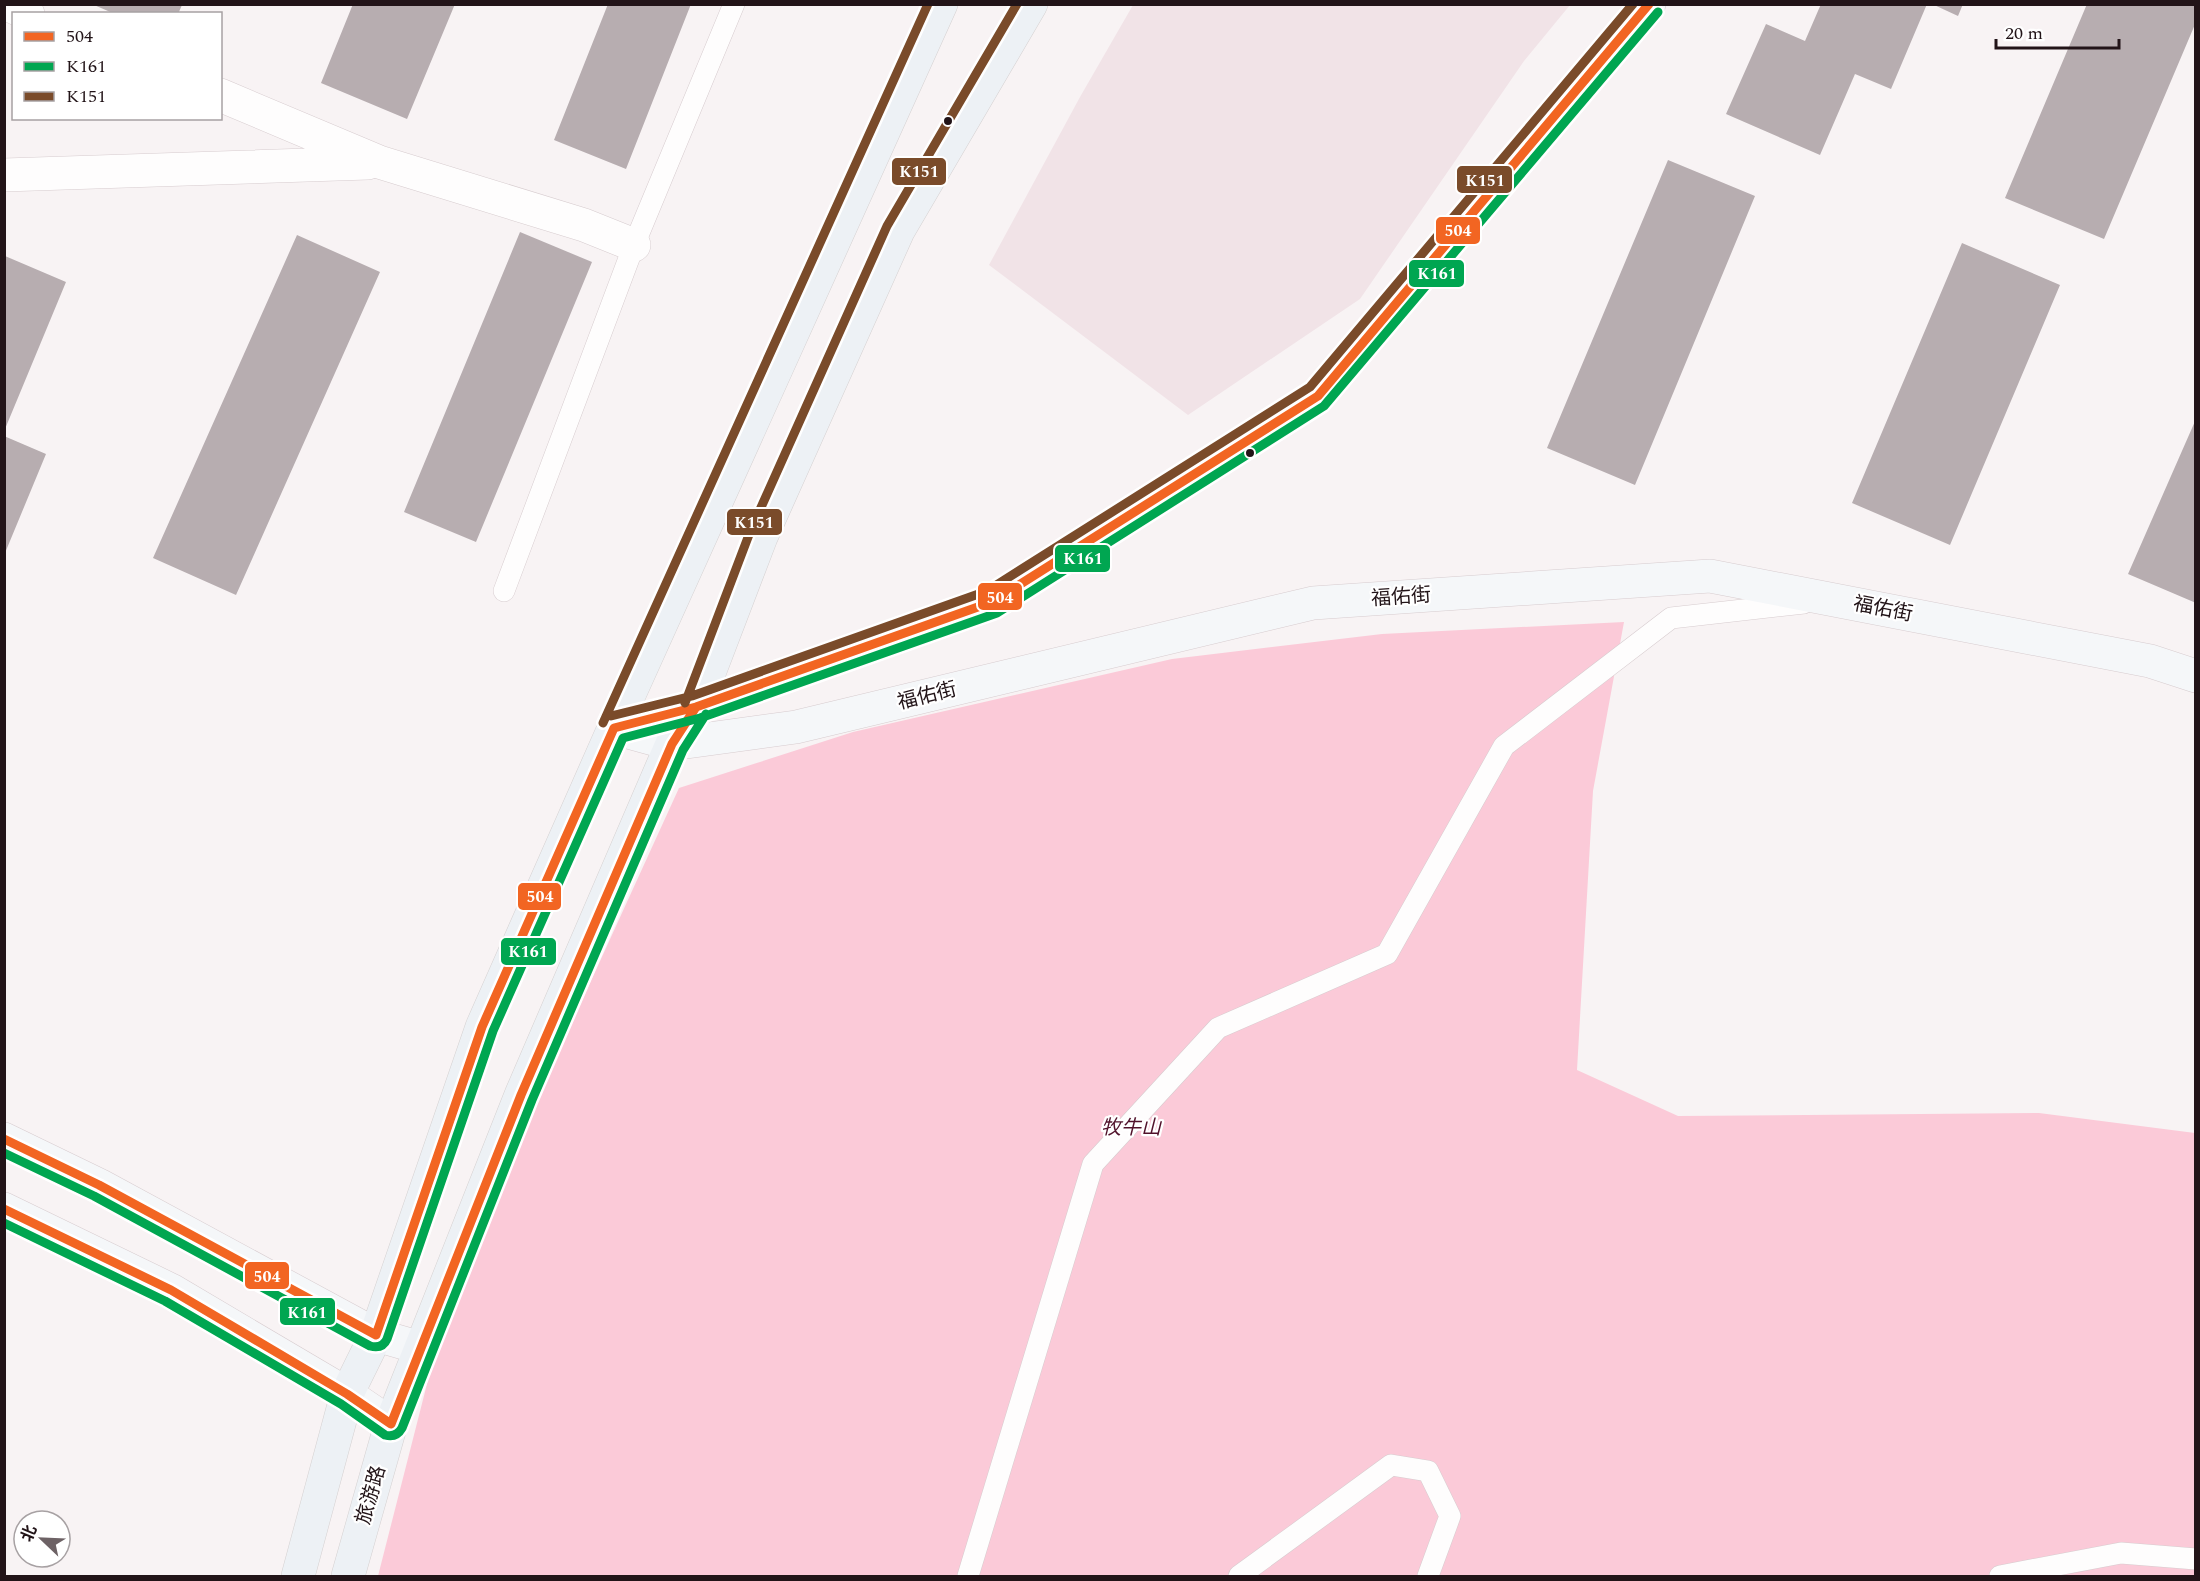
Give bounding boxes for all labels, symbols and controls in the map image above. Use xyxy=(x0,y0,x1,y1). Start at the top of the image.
legend xyxy=(12,12,222,120)
scale bar xyxy=(1996,12,2119,50)
text: 20 m xyxy=(2005,20,2043,47)
text: 504 xyxy=(66,23,93,50)
text: K161 xyxy=(66,53,106,80)
text: K151 xyxy=(66,83,106,110)
unlabelled marker xyxy=(942,115,954,127)
line badge: K151 xyxy=(891,157,947,186)
text: K151 xyxy=(899,160,939,184)
line badge: K151 xyxy=(1456,165,1513,194)
text: K151 xyxy=(1465,169,1505,193)
line badge: 504 xyxy=(1435,216,1481,245)
text: 504 xyxy=(1445,219,1471,243)
line badge: K161 xyxy=(1408,259,1465,288)
text: K161 xyxy=(1417,262,1457,286)
unlabelled marker xyxy=(1244,447,1256,459)
line badge: K151 xyxy=(726,508,783,536)
text: K151 xyxy=(734,511,774,535)
line badge: K161 xyxy=(1054,544,1111,573)
text: K161 xyxy=(1063,547,1103,571)
street label: 福佑街 xyxy=(1370,580,1432,614)
line badge: 504 xyxy=(977,582,1023,611)
text: 504 xyxy=(987,586,1013,610)
street label: 福佑街 xyxy=(1851,589,1915,629)
street label: 福佑街 xyxy=(894,674,960,718)
line badge: 504 xyxy=(517,882,562,911)
text: 504 xyxy=(527,885,553,909)
line badge: K161 xyxy=(500,937,557,966)
text: K161 xyxy=(508,940,548,964)
park label: 牧牛山 xyxy=(1101,1113,1163,1143)
line badge: 504 xyxy=(244,1261,290,1290)
text: 504 xyxy=(254,1265,280,1289)
line badge: K161 xyxy=(279,1297,336,1326)
text: K161 xyxy=(287,1301,327,1325)
street label: 旅游路 xyxy=(348,1462,394,1528)
north arrow xyxy=(12,1509,72,1569)
text: 北 xyxy=(15,1521,43,1546)

